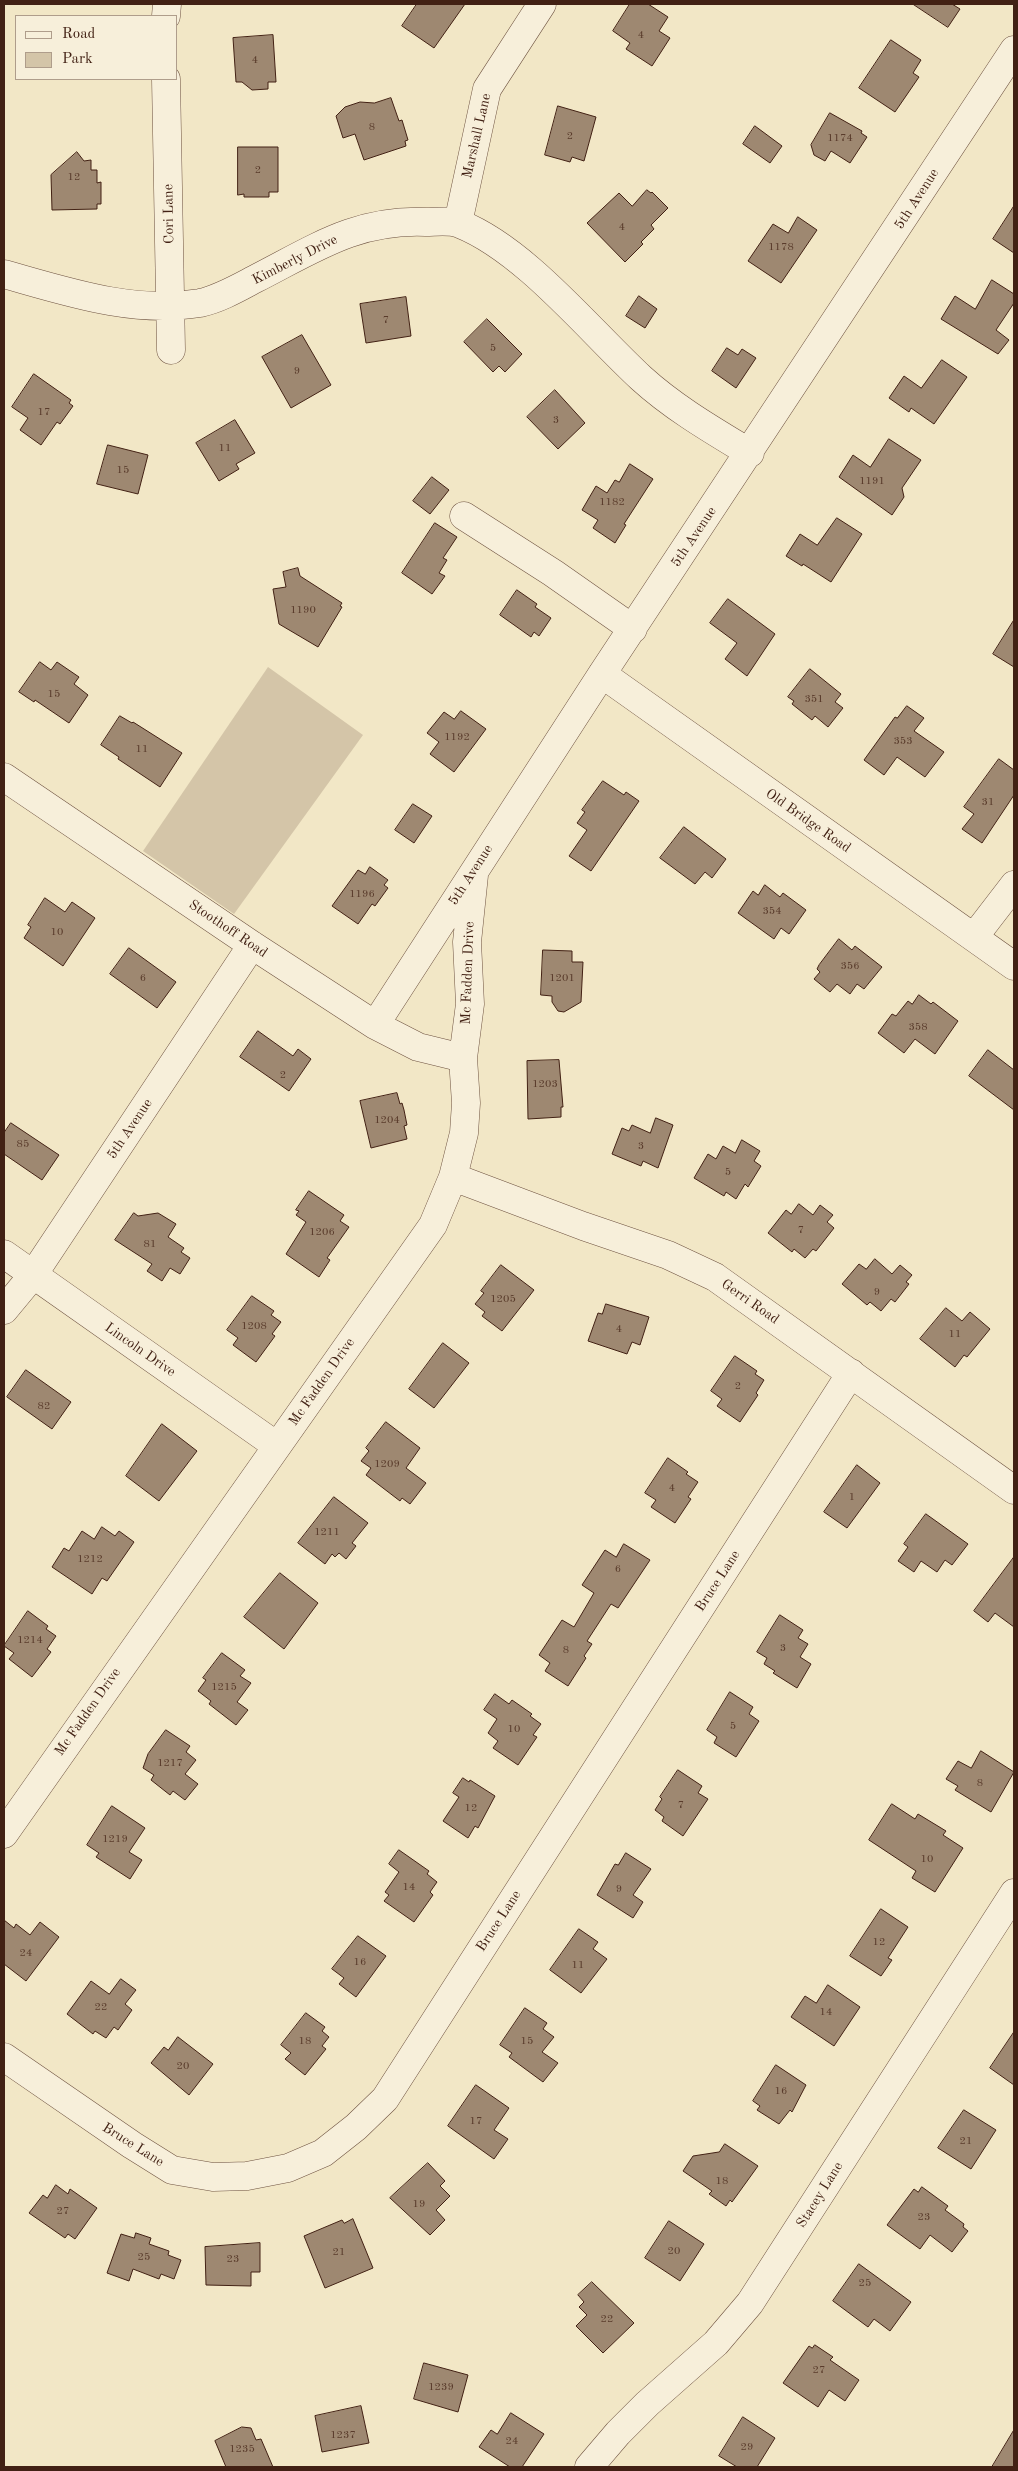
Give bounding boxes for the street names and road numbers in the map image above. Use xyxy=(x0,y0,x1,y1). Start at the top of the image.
street label: Marshall Lane xyxy=(459,92,495,180)
street label: 5th Avenue xyxy=(891,165,943,233)
street label: Cori Lane xyxy=(160,184,178,244)
street label: Kimberly Drive xyxy=(249,231,341,289)
street label: 5th Avenue xyxy=(668,504,720,570)
street label: Old Bridge Road xyxy=(762,785,854,857)
street label: 5th Avenue xyxy=(445,841,497,909)
street label: Stoothoff Road xyxy=(185,897,271,961)
street label: Mc Fadden Drive xyxy=(458,921,478,1025)
street label: 5th Avenue xyxy=(104,1096,156,1162)
street label: Gerri Road xyxy=(718,1276,782,1328)
street label: Lincoln Drive xyxy=(101,1319,179,1381)
street label: Mc Fadden Drive xyxy=(285,1335,359,1429)
street label: Bruce Lane xyxy=(692,1547,744,1615)
street label: Mc Fadden Drive xyxy=(51,1665,125,1759)
street label: Bruce Lane xyxy=(473,1887,525,1955)
street label: Bruce Lane xyxy=(99,2119,167,2171)
street label: Stacey Lane xyxy=(793,2159,847,2231)

